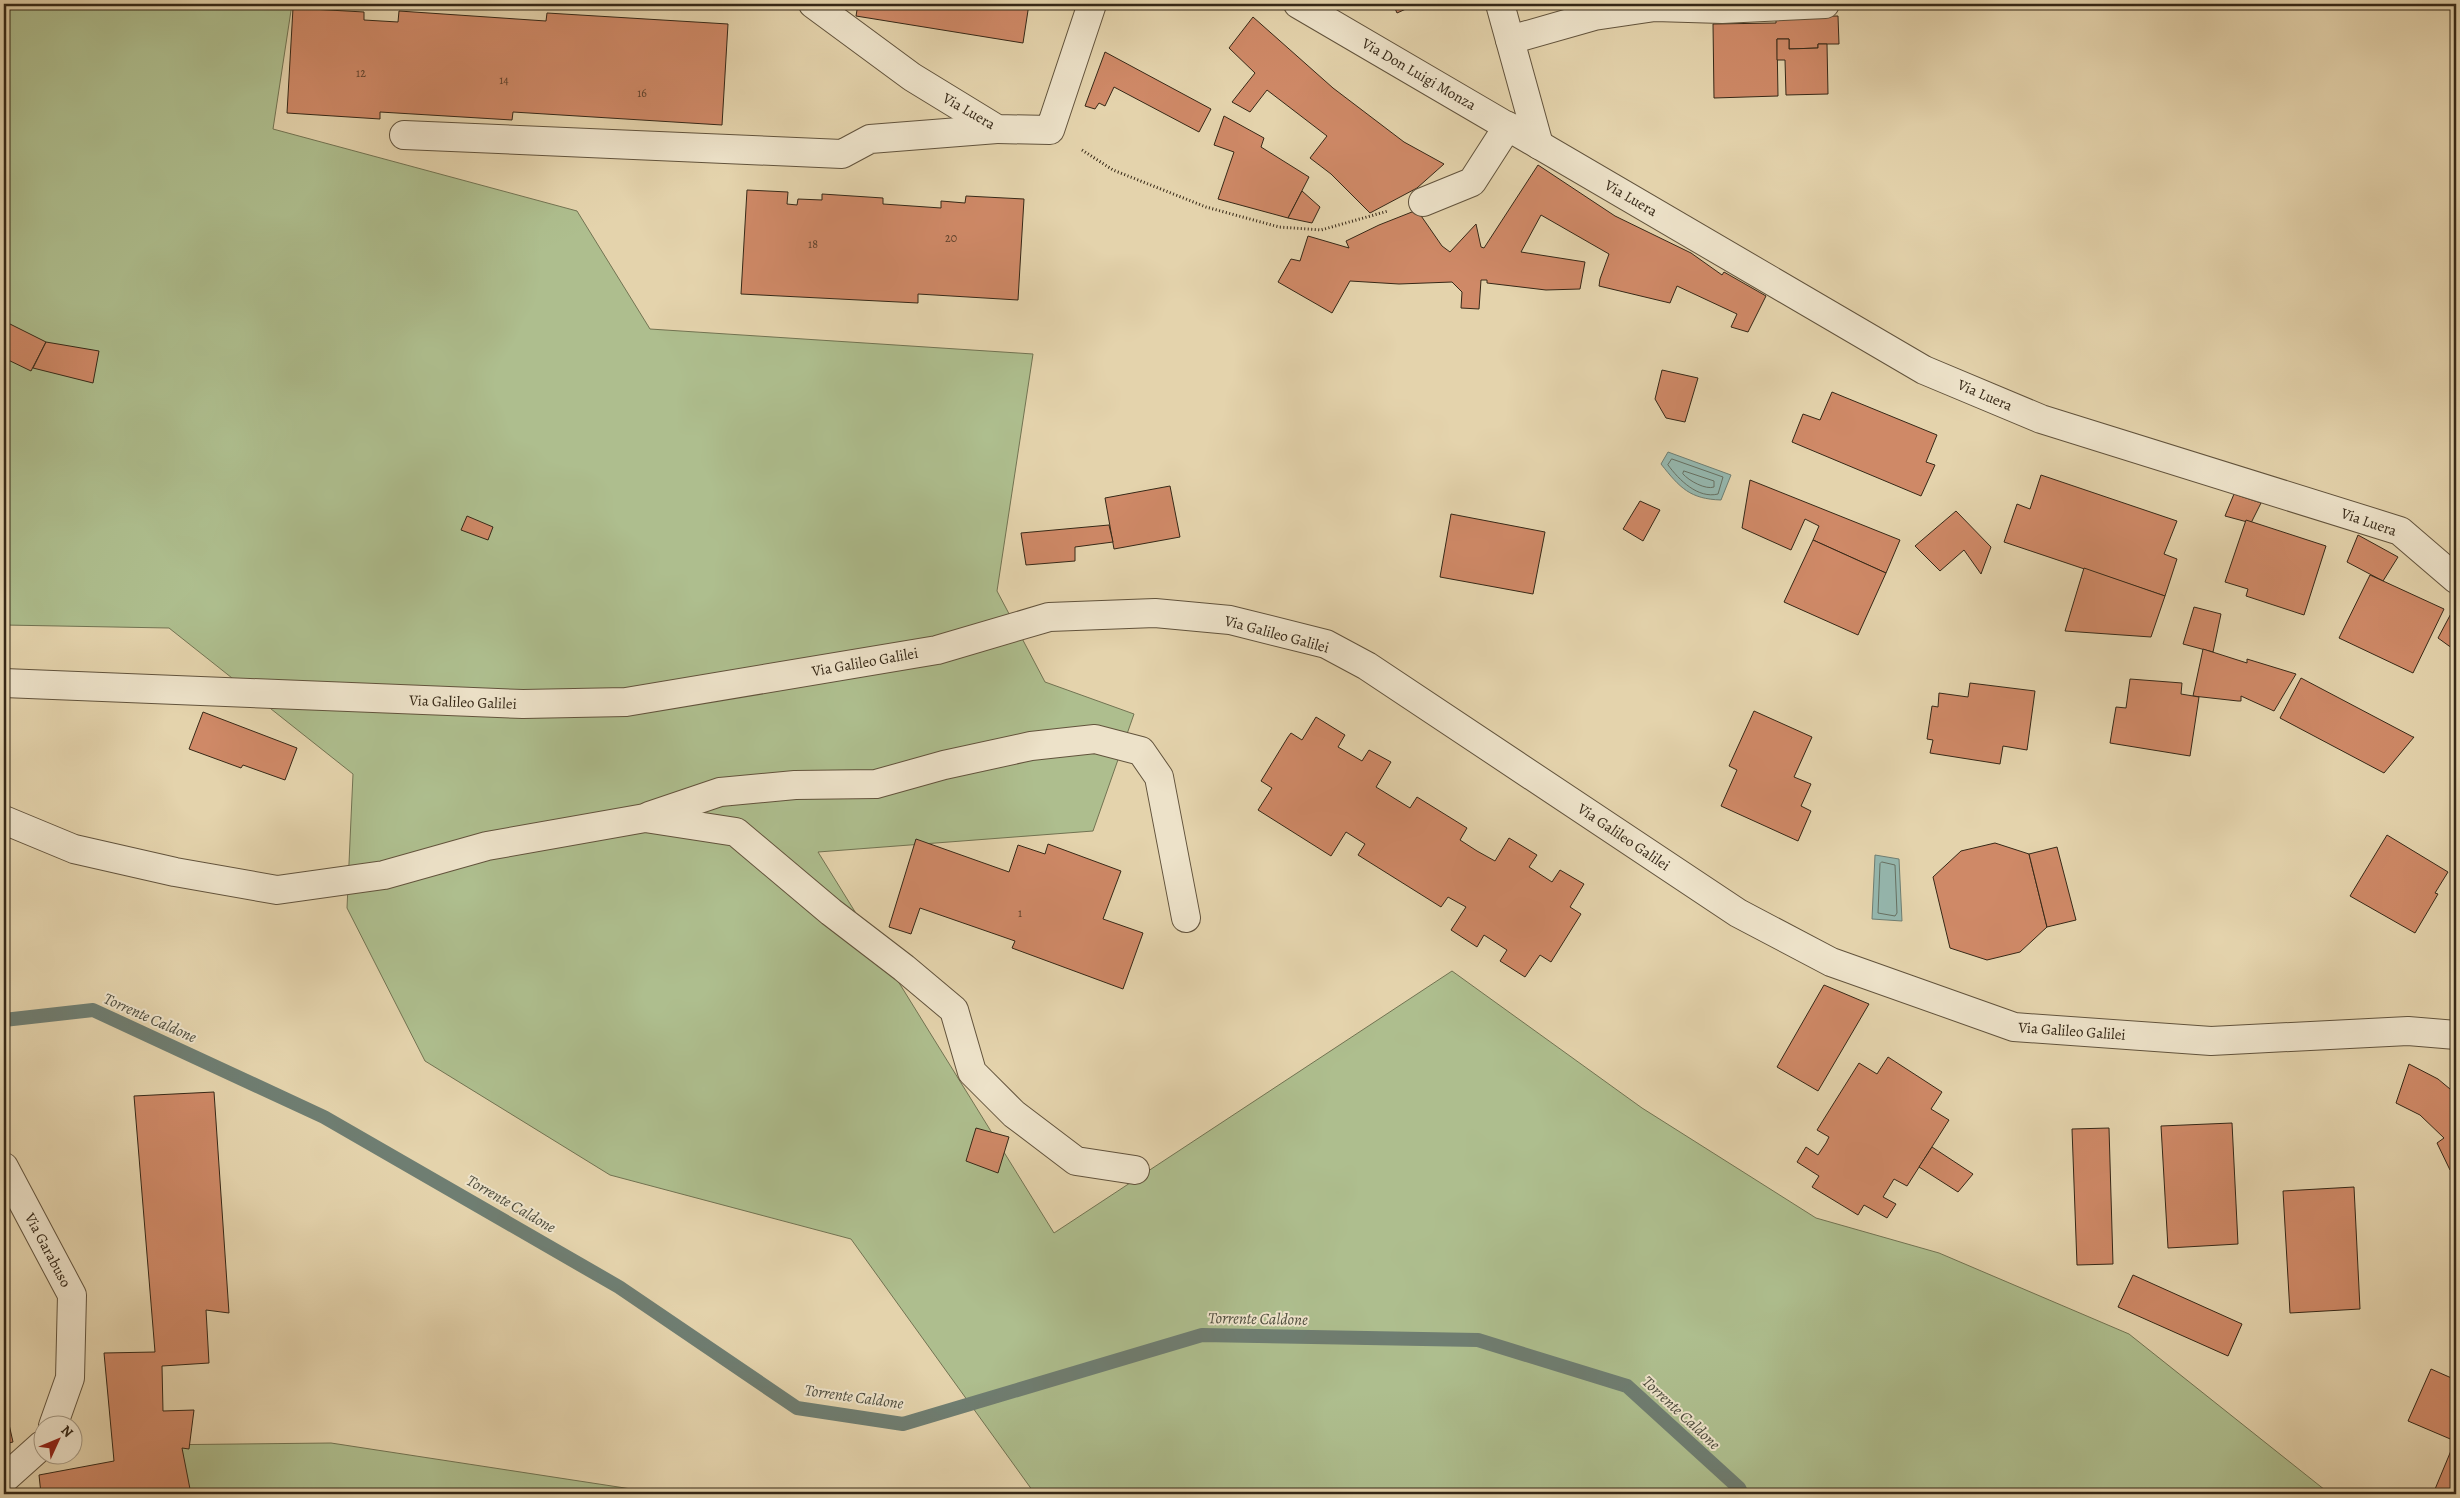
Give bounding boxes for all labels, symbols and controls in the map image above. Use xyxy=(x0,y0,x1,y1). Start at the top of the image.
street label: Via Don Luigi Monza xyxy=(1357,33,1480,115)
house number: 12 xyxy=(356,65,366,81)
house number: 14 xyxy=(499,72,509,88)
house number: 16 xyxy=(637,85,647,101)
street label: Via Luera xyxy=(938,87,999,134)
street label: Via Luera xyxy=(1600,174,1661,221)
house number: 20 xyxy=(945,230,957,246)
house number: 18 xyxy=(808,236,818,252)
street label: Via Luera xyxy=(1954,374,2016,415)
street label: Via Luera xyxy=(2337,503,2400,541)
street label: Via Galileo Galilei xyxy=(1221,610,1332,658)
street label: Via Galileo Galilei xyxy=(809,643,920,681)
street label: Via Galileo Galilei xyxy=(408,690,517,714)
street label: Via Galileo Galilei xyxy=(1573,798,1674,875)
house number: 1 xyxy=(1018,905,1022,921)
water label: Torrente Caldone xyxy=(100,988,200,1048)
street label: Via Galileo Galilei xyxy=(2017,1017,2126,1045)
water label: Torrente Caldone xyxy=(462,1170,560,1239)
street label: Via Garabuso xyxy=(20,1208,76,1291)
water label: Torrente Caldone xyxy=(1208,1307,1308,1331)
water label: Torrente Caldone xyxy=(1637,1371,1725,1455)
water label: Torrente Caldone xyxy=(803,1379,905,1415)
north arrow xyxy=(32,1416,82,1466)
text: N xyxy=(57,1421,77,1442)

